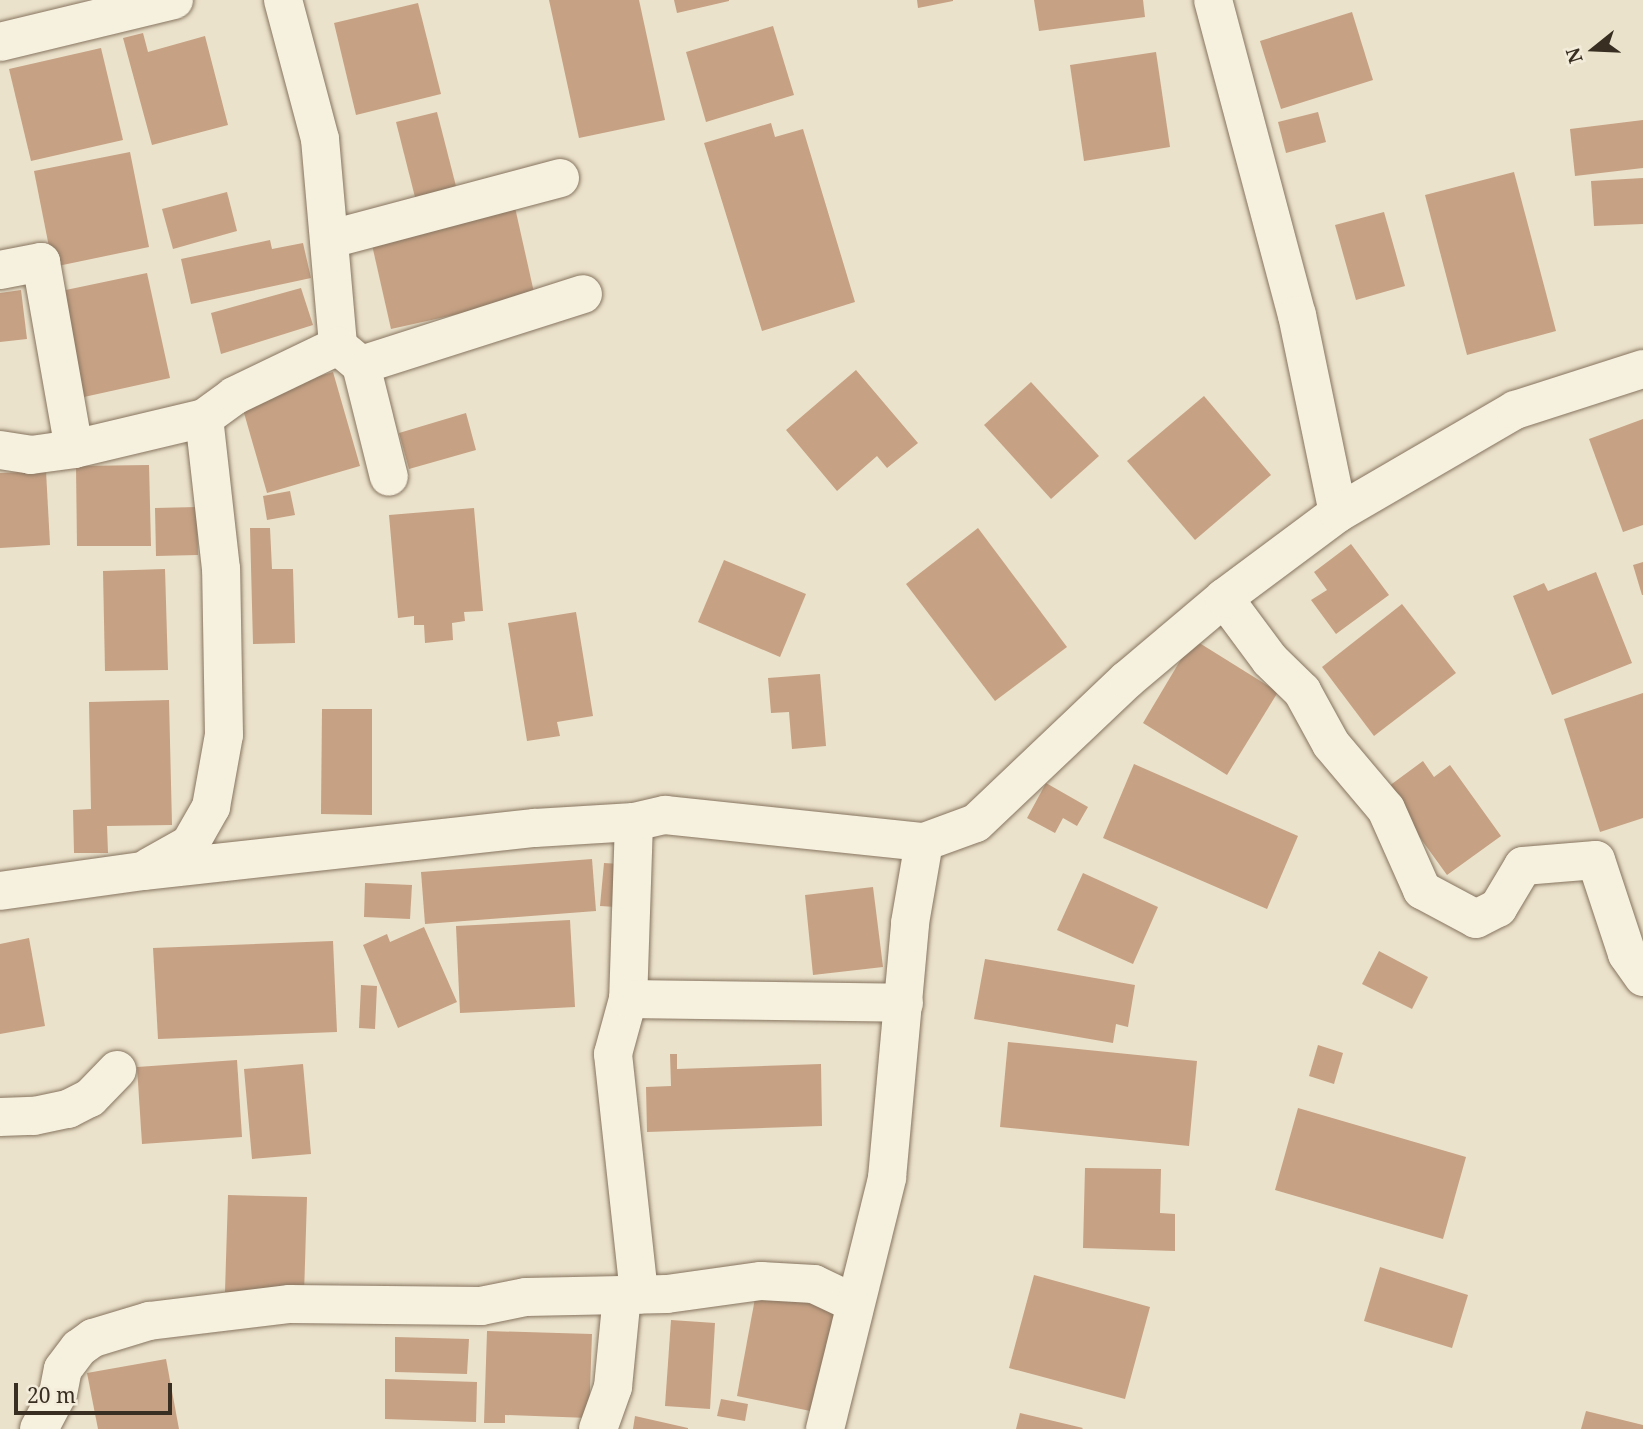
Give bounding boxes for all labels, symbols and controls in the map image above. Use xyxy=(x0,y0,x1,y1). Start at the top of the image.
north arrow xyxy=(1559,14,1629,84)
text: N xyxy=(1559,44,1589,67)
scale bar xyxy=(18,1370,175,1414)
text: 20 m xyxy=(27,1381,76,1409)

